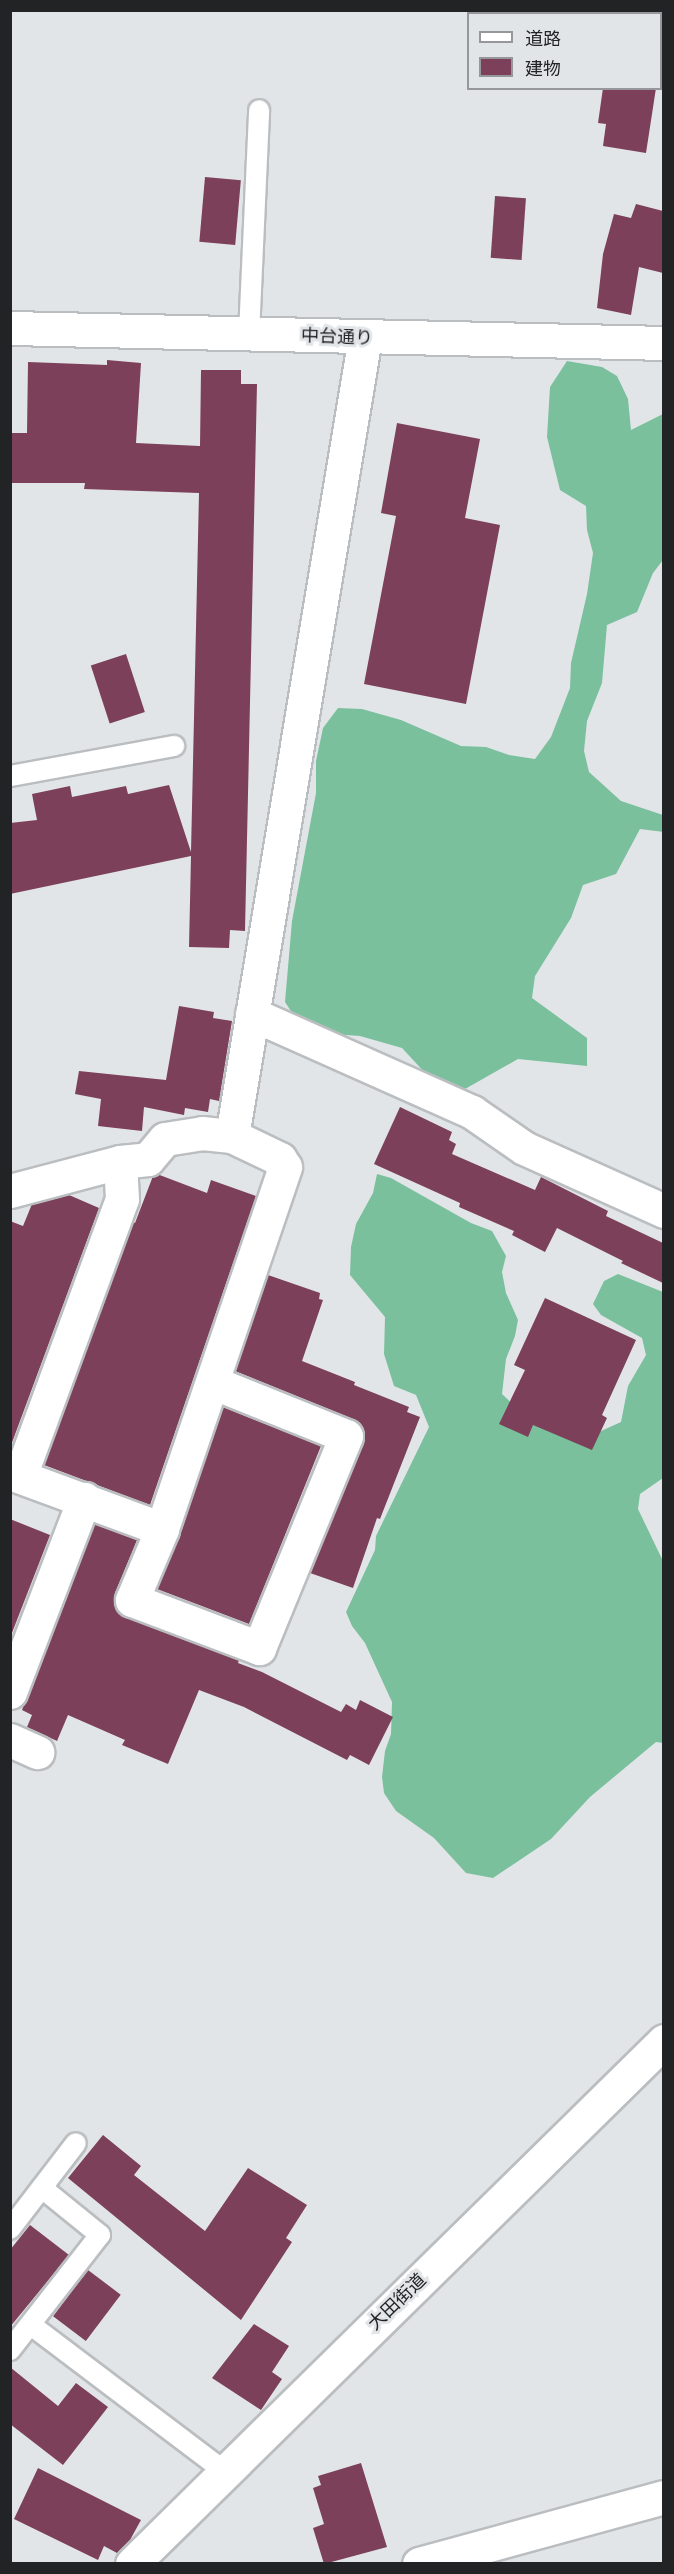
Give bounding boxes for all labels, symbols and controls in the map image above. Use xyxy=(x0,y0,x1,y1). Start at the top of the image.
legend xyxy=(467,12,662,90)
text: 道路 xyxy=(525,28,561,50)
text: 建物 xyxy=(525,58,561,80)
street label: 中台通り xyxy=(301,325,373,349)
street label: 大田街道 xyxy=(364,2269,430,2335)

